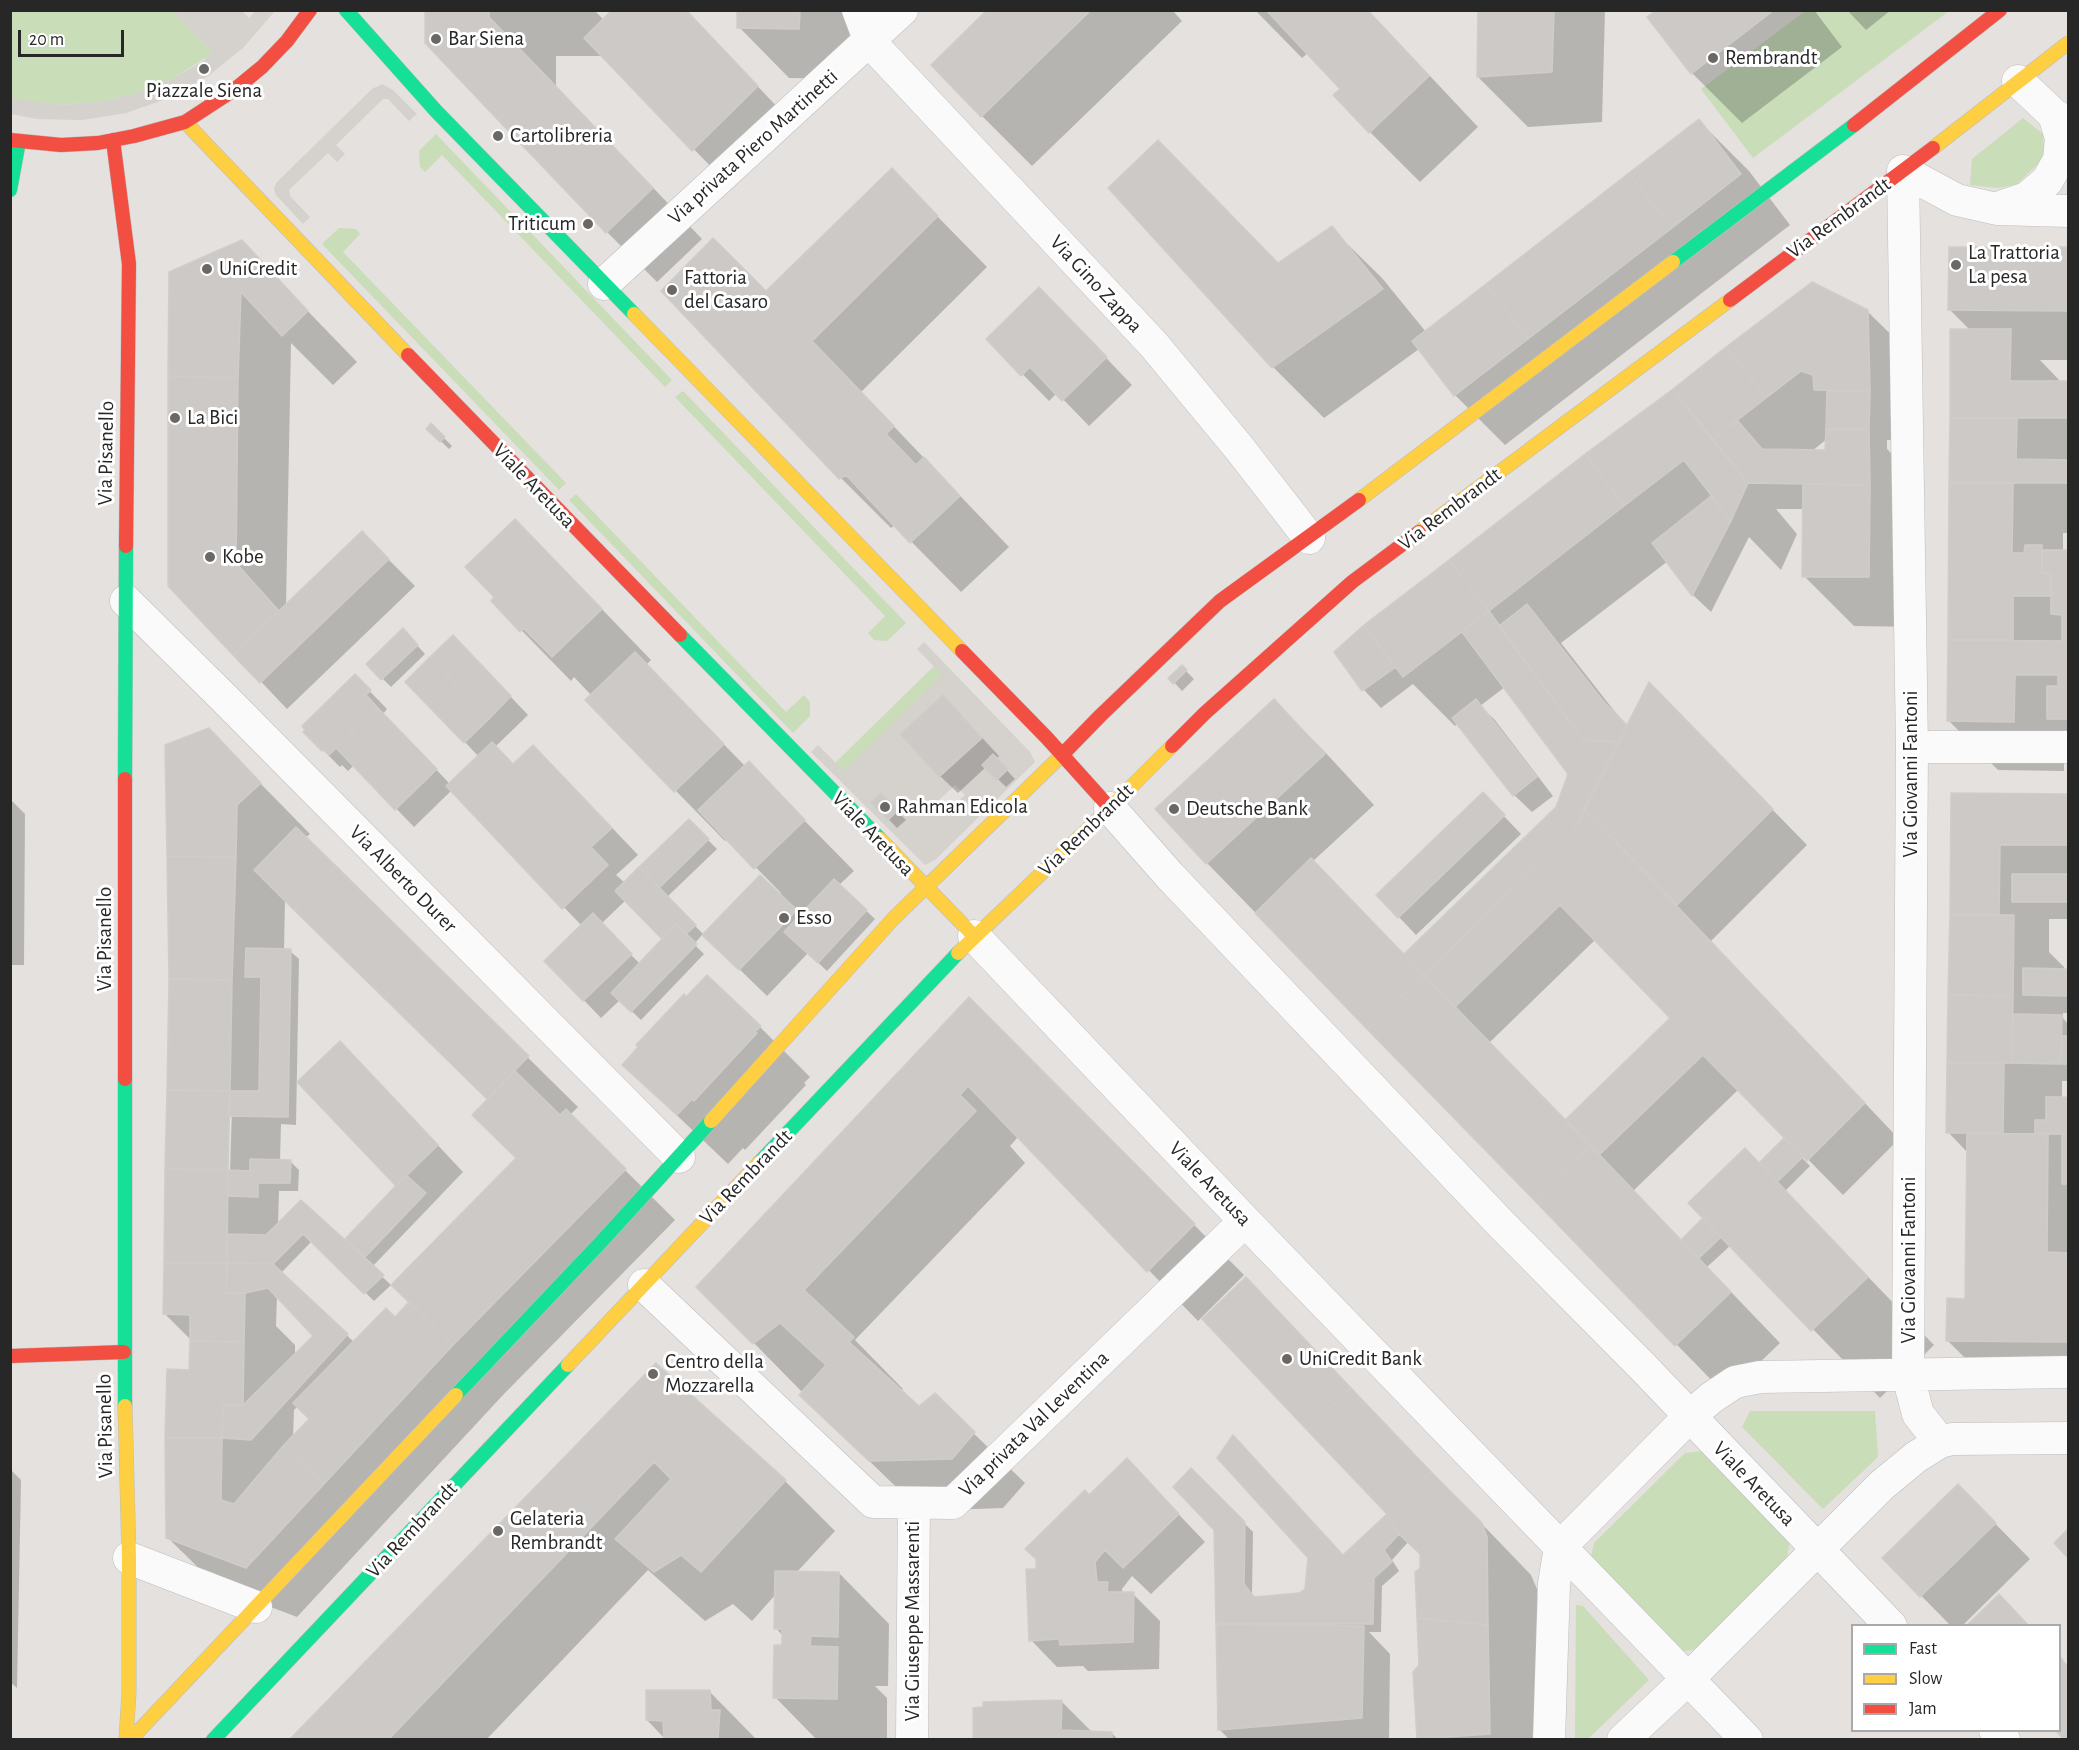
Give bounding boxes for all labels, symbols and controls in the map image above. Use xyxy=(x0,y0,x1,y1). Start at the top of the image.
scale bar xyxy=(21,18,128,56)
place label: Bar Siena xyxy=(448,26,524,52)
text: 20 m xyxy=(29,31,64,49)
marker: Bar Siena xyxy=(429,32,443,46)
place label: Rembrandt xyxy=(1725,45,1817,71)
marker: Rembrandt xyxy=(1706,51,1720,65)
marker: Piazzale Siena xyxy=(197,62,211,76)
street label: Via privata Piero Martinetti xyxy=(663,64,843,230)
place label: Piazzale Siena xyxy=(146,78,262,104)
place label: Cartolibreria xyxy=(510,123,613,149)
marker: Cartolibreria xyxy=(491,129,505,143)
street label: Via Rembrandt xyxy=(1782,172,1896,264)
place label: Triticum xyxy=(508,211,576,237)
marker: Triticum xyxy=(581,217,595,231)
street label: Via Gino Zappa xyxy=(1044,230,1148,338)
place label: La Trattoria La pesa xyxy=(1968,240,2060,290)
place label: UniCredit xyxy=(219,256,297,282)
marker: La Trattoria La pesa xyxy=(1949,258,1963,272)
marker: UniCredit xyxy=(200,262,214,276)
place label: Fattoria del Casaro xyxy=(684,265,768,315)
marker: Fattoria del Casaro xyxy=(665,283,679,297)
street label: Via Pisanello xyxy=(92,401,120,505)
place label: La Bici xyxy=(187,405,238,431)
marker: La Bici xyxy=(168,411,182,425)
street label: Viale Aretusa xyxy=(487,438,581,534)
street label: Via Rembrandt xyxy=(1393,462,1507,556)
place label: Kobe xyxy=(222,544,264,570)
marker: Kobe xyxy=(203,550,217,564)
street label: Via Giovanni Fantoni xyxy=(1898,690,1924,858)
street label: Via Rembrandt xyxy=(1033,778,1139,882)
street label: Viale Aretusa xyxy=(826,786,920,882)
place label: Rahman Edicola xyxy=(897,794,1028,820)
place label: Deutsche Bank xyxy=(1186,796,1308,822)
marker: Rahman Edicola xyxy=(878,800,892,814)
marker: Deutsche Bank xyxy=(1167,802,1181,816)
street label: Via Alberto Durer xyxy=(344,820,462,938)
street label: Via Pisanello xyxy=(92,887,118,991)
place label: Esso xyxy=(796,905,832,931)
marker: Esso xyxy=(777,911,791,925)
street label: Via Rembrandt xyxy=(694,1124,798,1230)
street label: Viale Aretusa xyxy=(1163,1136,1257,1232)
street label: Via Giovanni Fantoni xyxy=(1896,1176,1922,1344)
street label: Via privata Val Leventina xyxy=(954,1346,1114,1502)
place label: UniCredit Bank xyxy=(1299,1346,1422,1372)
place label: Centro della Mozzarella xyxy=(665,1349,764,1399)
marker: UniCredit Bank xyxy=(1280,1352,1294,1366)
marker: Centro della Mozzarella xyxy=(646,1367,660,1381)
street label: Via Pisanello xyxy=(91,1374,119,1478)
street label: Viale Aretusa xyxy=(1707,1436,1801,1532)
street label: Via Rembrandt xyxy=(361,1477,463,1583)
place label: Gelateria Rembrandt xyxy=(510,1506,602,1556)
street label: Via Giuseppe Massarenti xyxy=(900,1521,926,1721)
marker: Gelateria Rembrandt xyxy=(491,1524,505,1538)
legend xyxy=(1851,1624,2061,1732)
text: Fast xyxy=(1909,1640,1937,1658)
text: Slow xyxy=(1909,1670,1942,1688)
text: Jam xyxy=(1909,1700,1937,1718)

